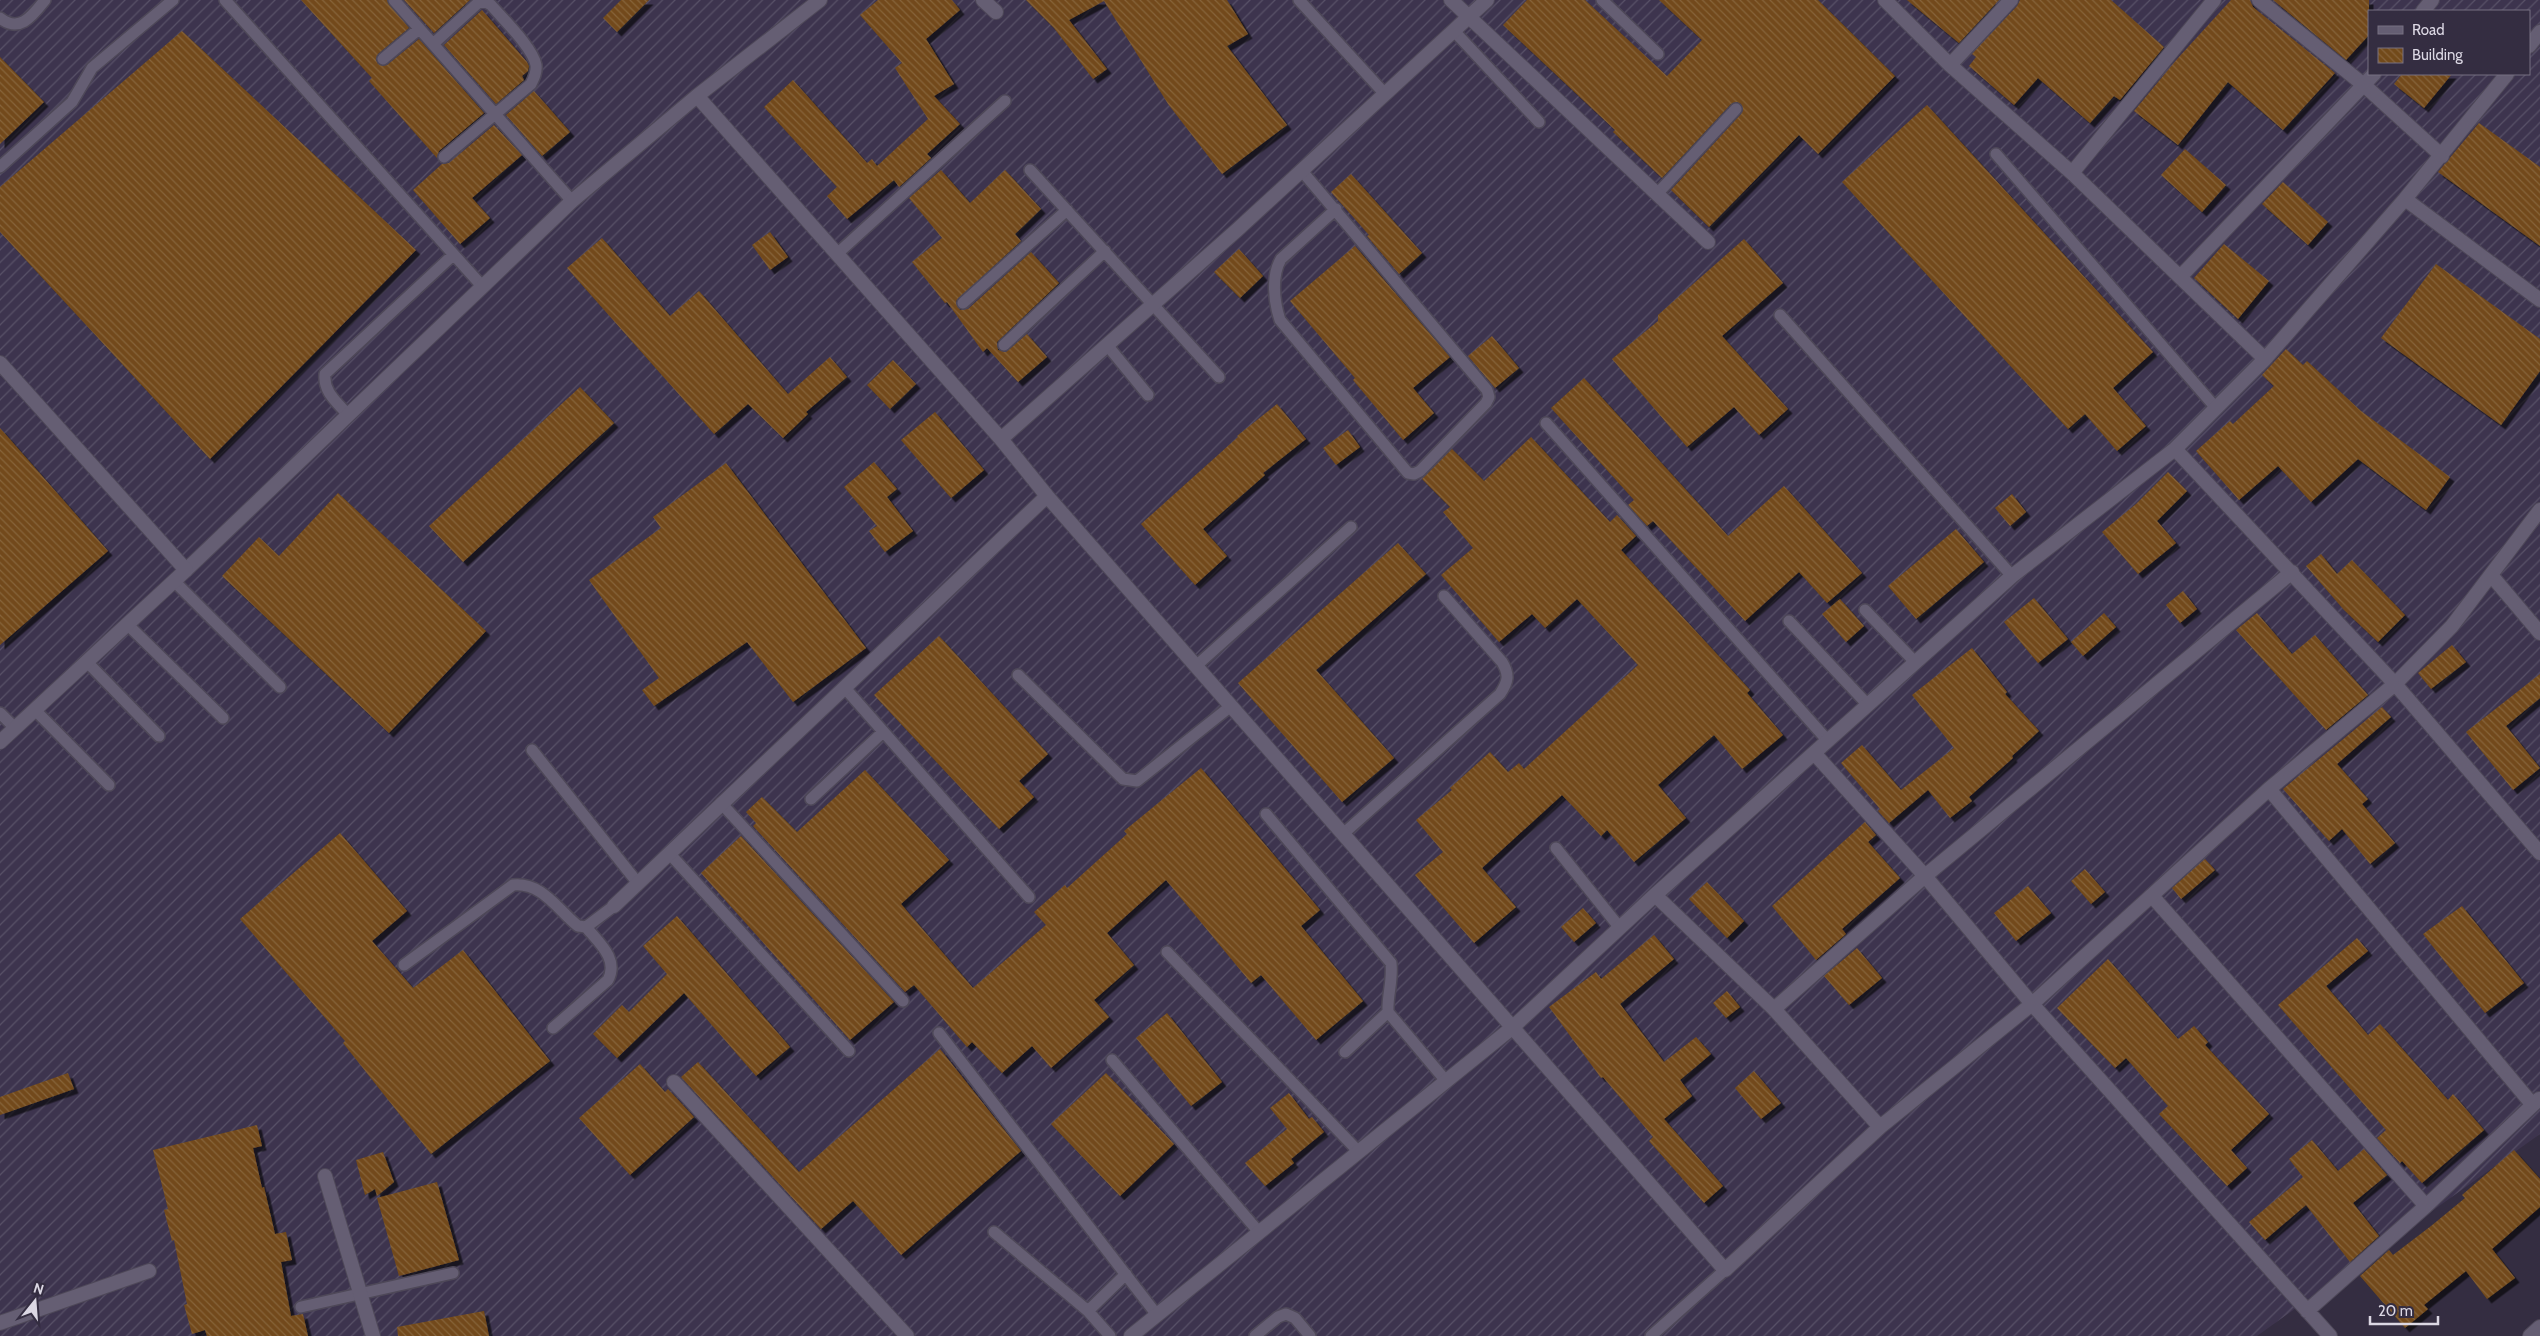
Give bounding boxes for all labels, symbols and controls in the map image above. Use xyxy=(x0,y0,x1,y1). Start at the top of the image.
legend xyxy=(2368,10,2530,75)
text: Road xyxy=(2412,21,2445,39)
text: Building xyxy=(2412,46,2463,64)
north arrow xyxy=(10,1276,60,1326)
text: N xyxy=(31,1279,46,1299)
scale bar xyxy=(2370,1294,2438,1326)
text: 20 m xyxy=(2378,1302,2413,1320)

